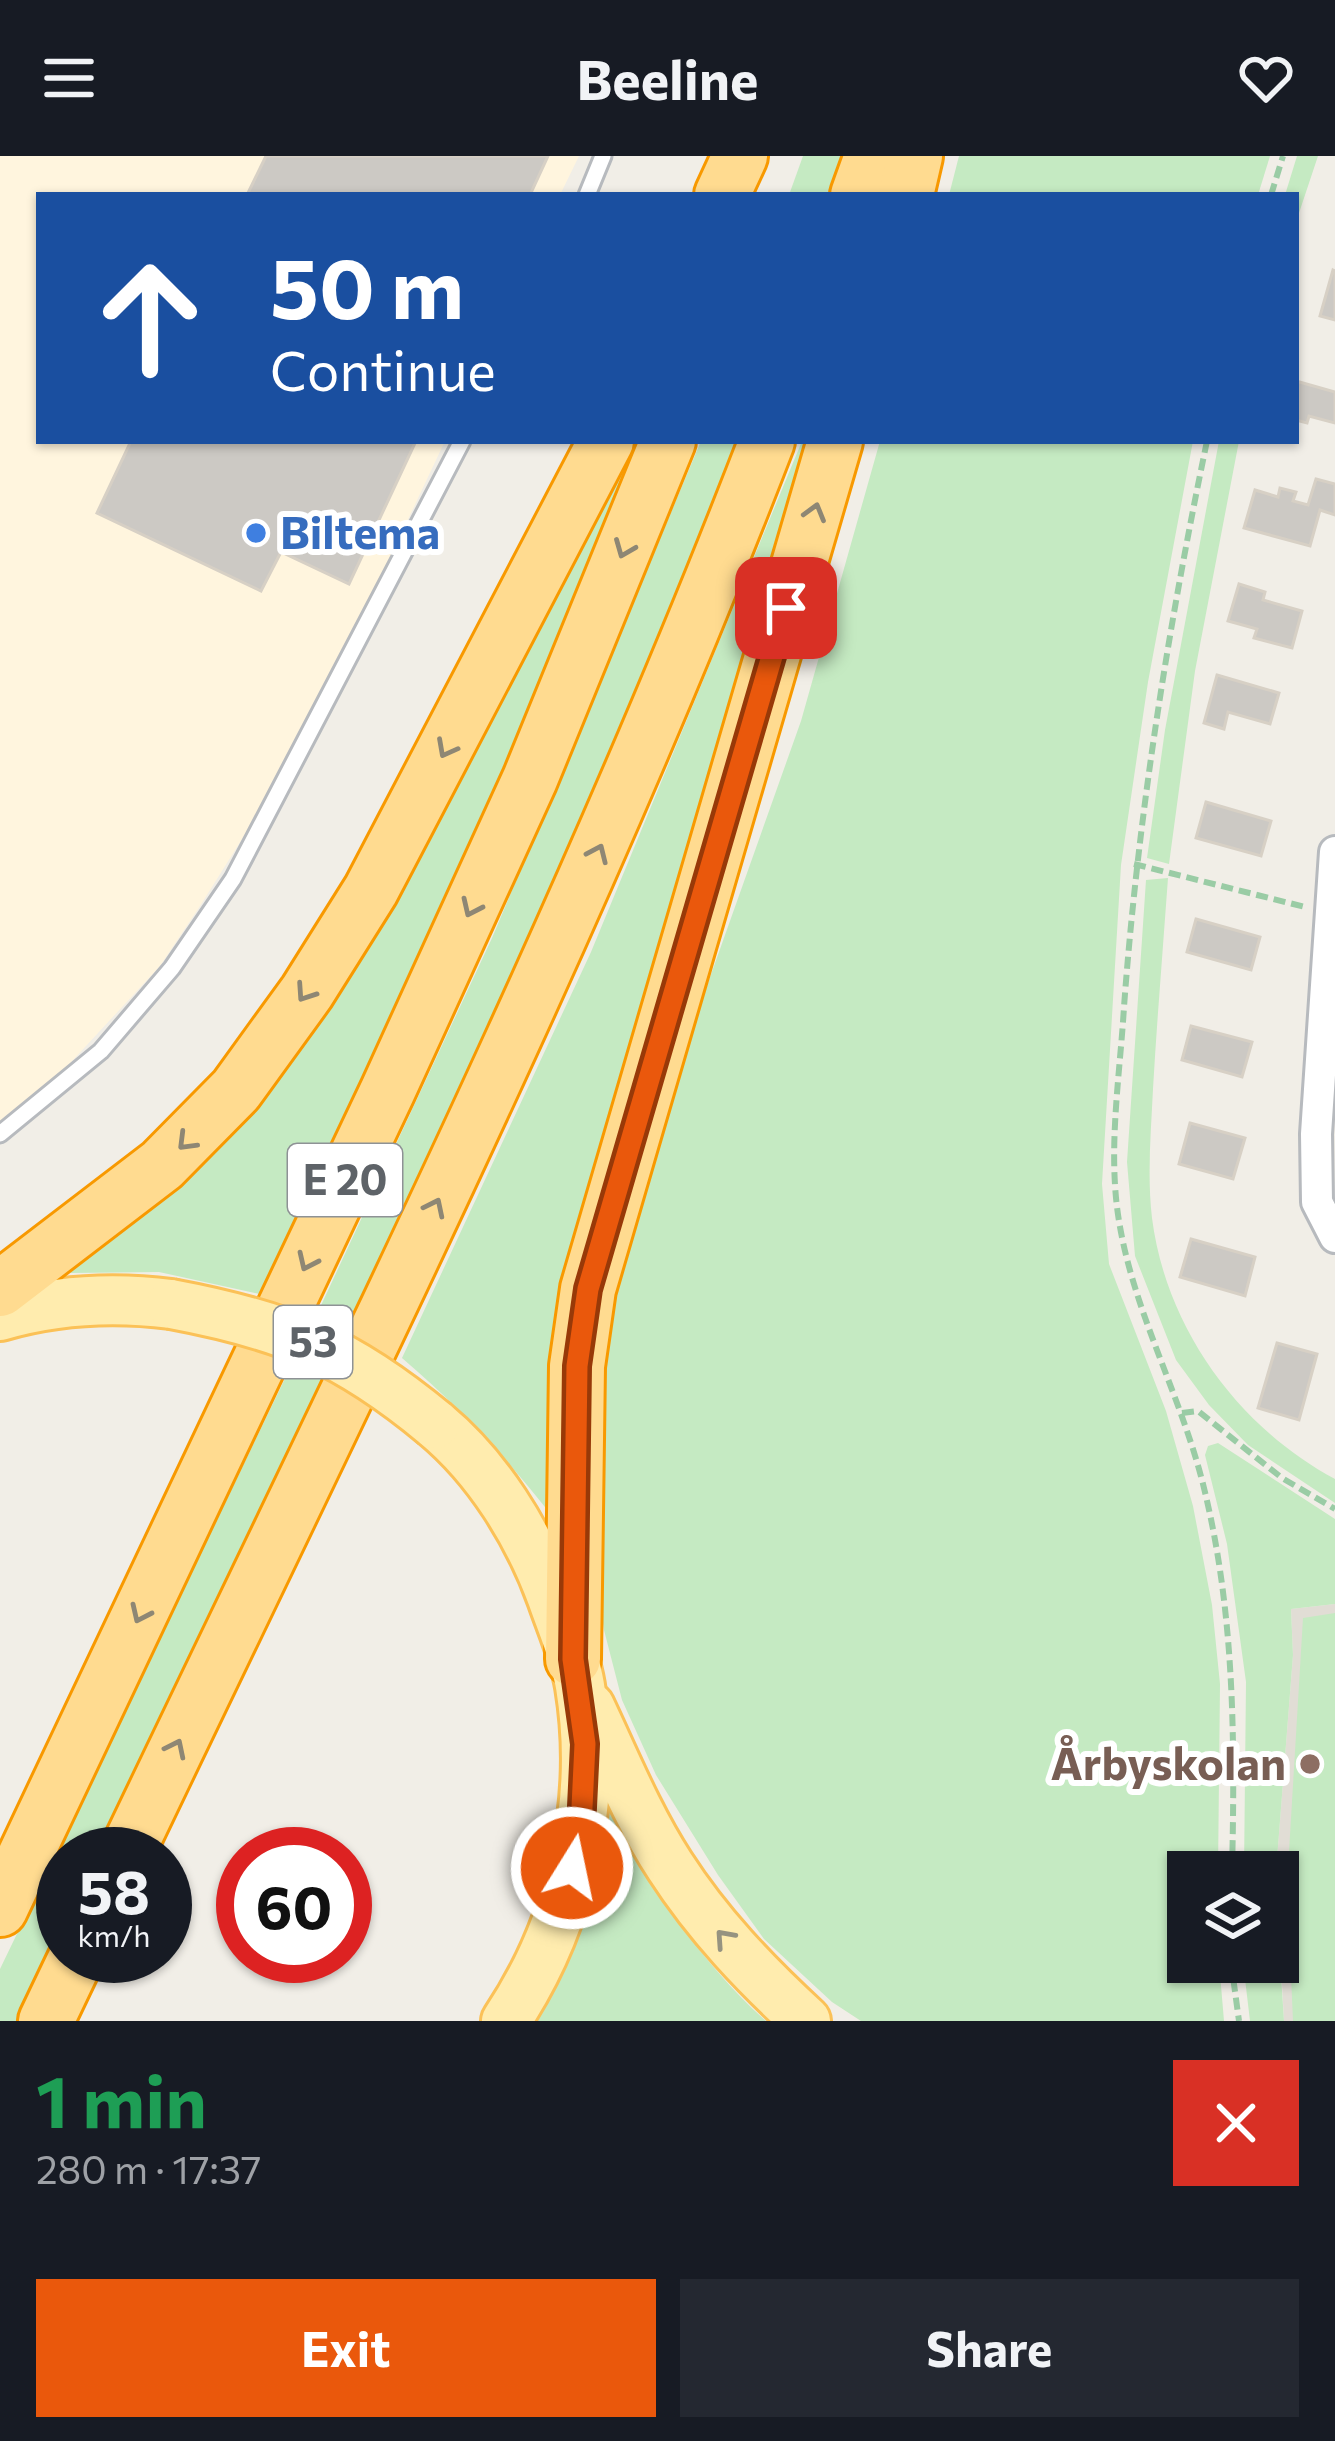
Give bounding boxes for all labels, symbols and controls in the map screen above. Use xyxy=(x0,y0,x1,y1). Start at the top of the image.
icon: menu xyxy=(36,45,102,111)
text: Beeline xyxy=(576,45,759,111)
icon: heart xyxy=(1233,45,1299,111)
text: 50 m xyxy=(270,234,464,336)
icon: ahead xyxy=(72,240,228,396)
text: Continue xyxy=(270,336,496,402)
one-way arrow xyxy=(801,502,826,523)
place label: Biltema xyxy=(280,503,440,558)
marker: Biltema xyxy=(243,520,269,546)
one-way arrow xyxy=(614,538,638,559)
pin xyxy=(735,557,837,659)
icon: arrive xyxy=(753,575,819,641)
one-way arrow xyxy=(437,737,460,758)
one-way arrow xyxy=(584,844,608,865)
one-way arrow xyxy=(462,896,486,917)
one-way arrow xyxy=(297,980,319,1002)
one-way arrow xyxy=(178,1127,200,1149)
road number: E 20 xyxy=(288,1144,402,1216)
one-way arrow xyxy=(421,1198,444,1219)
one-way arrow xyxy=(298,1250,321,1271)
road number: 53 xyxy=(274,1306,352,1378)
one-way arrow xyxy=(131,1602,154,1623)
place label: Årbyskolan xyxy=(1051,1734,1286,1789)
one-way arrow xyxy=(162,1739,185,1761)
marker: Årbyskolan xyxy=(1297,1751,1323,1777)
position arrow xyxy=(509,1805,635,1931)
speed limit sign: 60 xyxy=(216,1827,372,1983)
map controls xyxy=(1167,1851,1299,1983)
button: layers xyxy=(1167,1851,1299,1983)
text: 58 xyxy=(78,1853,150,1926)
text: km/h xyxy=(78,1916,150,1953)
one-way arrow xyxy=(717,1930,738,1952)
text: 1 min xyxy=(36,2055,207,2143)
button: close xyxy=(1173,2060,1299,2186)
text: 280 m · 17:37 xyxy=(36,2144,261,2192)
button: Exit xyxy=(36,2279,656,2417)
button: Share xyxy=(680,2279,1299,2417)

